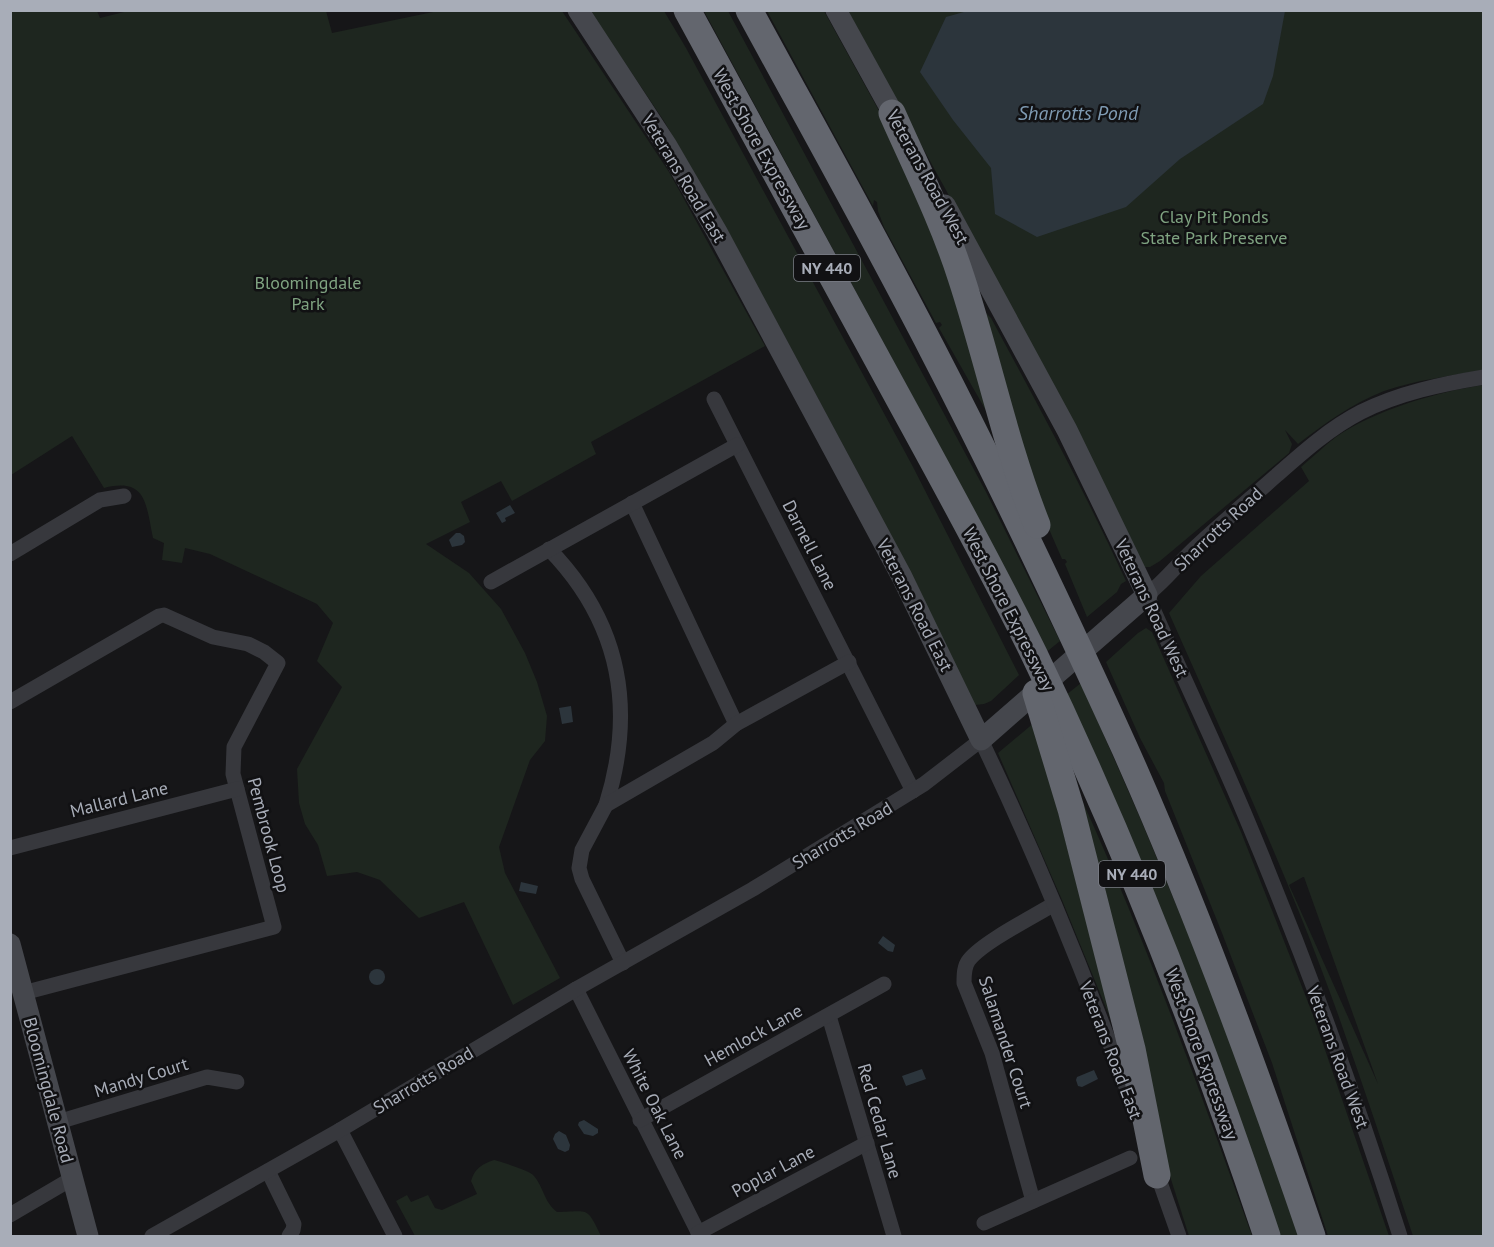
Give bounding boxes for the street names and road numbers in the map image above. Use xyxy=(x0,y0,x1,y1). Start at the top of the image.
street label: West Shore Expressway xyxy=(708,64,816,234)
street label: Veterans Road West xyxy=(881,105,974,248)
street label: Veterans Road East xyxy=(636,109,731,246)
road number: NY 440 xyxy=(794,255,860,281)
street label: Sharrotts Road xyxy=(1169,482,1267,576)
street label: Darnell Lane xyxy=(778,496,842,594)
street label: West Shore Expressway xyxy=(958,523,1060,695)
street label: Veterans Road East xyxy=(871,534,958,675)
street label: Veterans Road West xyxy=(1109,534,1194,681)
street label: Pembrook Loop xyxy=(243,775,295,895)
street label: Mallard Lane xyxy=(68,776,170,822)
street label: Sharrotts Road xyxy=(788,796,896,874)
road number: NY 440 xyxy=(1099,861,1165,887)
street label: West Shore Expressway xyxy=(1160,965,1244,1143)
street label: Salamander Court xyxy=(974,973,1038,1111)
street label: Veterans Road East xyxy=(1074,977,1148,1122)
street label: Veterans Road West xyxy=(1301,982,1374,1132)
street label: Hemlock Lane xyxy=(700,999,806,1071)
street label: Bloomingdale Road xyxy=(18,1015,80,1165)
street label: Sharrotts Road xyxy=(369,1041,477,1119)
street label: White Oak Lane xyxy=(617,1045,693,1163)
street label: Mandy Court xyxy=(91,1052,191,1102)
street label: Red Cedar Lane xyxy=(853,1061,907,1181)
street label: Poplar Lane xyxy=(728,1140,818,1202)

